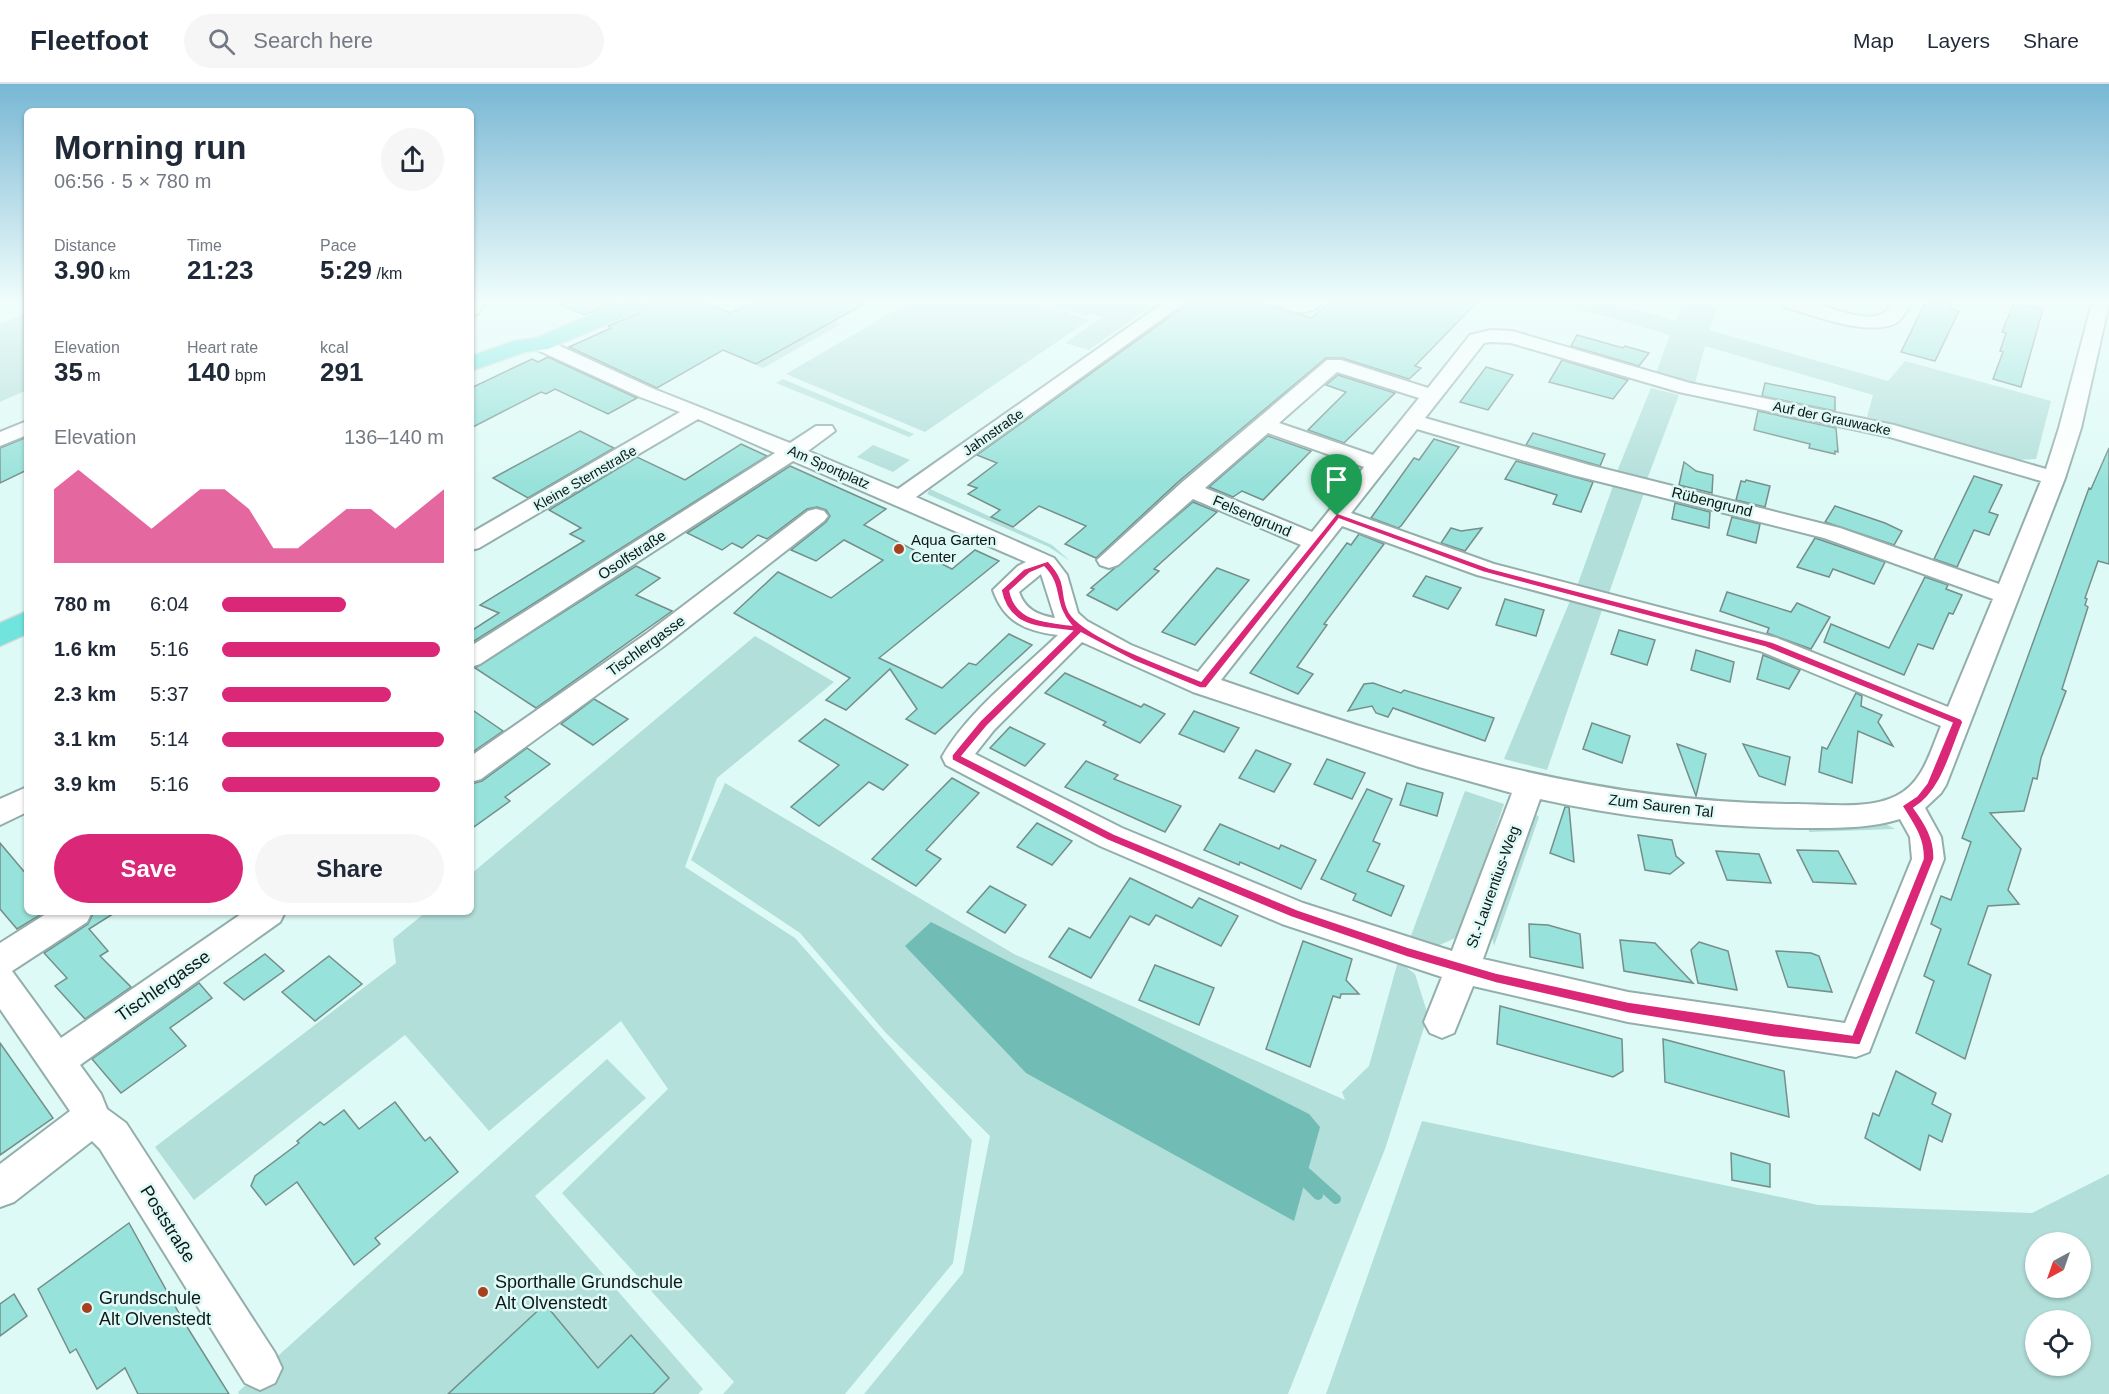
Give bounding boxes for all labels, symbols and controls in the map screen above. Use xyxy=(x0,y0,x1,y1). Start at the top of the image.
search box xyxy=(184,14,604,68)
text: Fleetfoot xyxy=(30,25,148,56)
icon: search xyxy=(205,25,238,58)
text: Search here xyxy=(253,28,373,53)
text: Map xyxy=(1853,29,1894,52)
text: Layers xyxy=(1927,29,1990,52)
text: Share xyxy=(2023,29,2079,52)
button: share xyxy=(381,128,444,191)
text: Morning run xyxy=(54,129,246,166)
text: 06:56 · 5 × 780 m xyxy=(54,170,211,192)
text: Distance xyxy=(54,237,116,254)
text: Time xyxy=(187,237,222,254)
text: Pace xyxy=(320,237,356,254)
text: 3.90 xyxy=(54,255,105,285)
text: 21:23 xyxy=(187,255,254,285)
text: 5:29 xyxy=(320,255,372,285)
text: km xyxy=(105,265,130,282)
text: /km xyxy=(372,265,402,282)
text: Elevation xyxy=(54,339,120,356)
text: Heart rate xyxy=(187,339,258,356)
text: kcal xyxy=(320,339,348,356)
text: 35 xyxy=(54,357,83,387)
text: 140 xyxy=(187,357,230,387)
text: 291 xyxy=(320,357,363,387)
text: m xyxy=(83,367,101,384)
text: bpm xyxy=(230,367,266,384)
street label: Auf der Grauwacke xyxy=(1772,398,1892,438)
street label: Jahnstraße xyxy=(960,405,1026,459)
text: Elevation xyxy=(54,426,136,448)
text: 136–140 m xyxy=(344,426,444,448)
street label: Kleine Sternstraße xyxy=(531,442,639,514)
street label: Am Sportplatz xyxy=(786,442,872,492)
pin xyxy=(1311,454,1362,516)
icon: arrive xyxy=(1320,463,1353,496)
street label: Rübengrund xyxy=(1670,483,1754,520)
street label: Felsengrund xyxy=(1210,491,1294,540)
street label: Osolfstraße xyxy=(595,526,669,583)
place label: Aqua Garten Center xyxy=(911,531,996,565)
marker: Aqua Garten Center xyxy=(892,542,906,556)
text: 780 m xyxy=(54,593,111,615)
text: 6:04 xyxy=(150,593,189,615)
street label: Tischlergasse xyxy=(604,612,688,680)
text: 1.6 km xyxy=(54,638,116,660)
text: 5:16 xyxy=(150,638,189,660)
text: 2.3 km xyxy=(54,683,116,705)
text: 5:37 xyxy=(150,683,189,705)
text: 3.1 km xyxy=(54,728,116,750)
text: 5:14 xyxy=(150,728,189,750)
text: 3.9 km xyxy=(54,773,116,795)
text: 5:16 xyxy=(150,773,189,795)
street label: Zum Sauren Tal xyxy=(1608,791,1715,820)
street label: St.-Laurentius-Weg xyxy=(1462,823,1523,950)
button: Save xyxy=(54,834,243,903)
button: Share xyxy=(255,834,444,903)
street label: Tischlergasse xyxy=(112,946,214,1026)
street label: Poststraße xyxy=(136,1182,200,1266)
north arrow xyxy=(2025,1232,2091,1298)
map controls xyxy=(2025,1232,2091,1376)
place label: Sporthalle Grundschule Alt Olvenstedt xyxy=(495,1272,683,1313)
marker: Sporthalle Grundschule Alt Olvenstedt xyxy=(476,1285,490,1299)
place label: Grundschule Alt Olvenstedt xyxy=(99,1288,211,1329)
marker: Grundschule Alt Olvenstedt xyxy=(80,1301,94,1315)
button: locate xyxy=(2025,1310,2091,1376)

